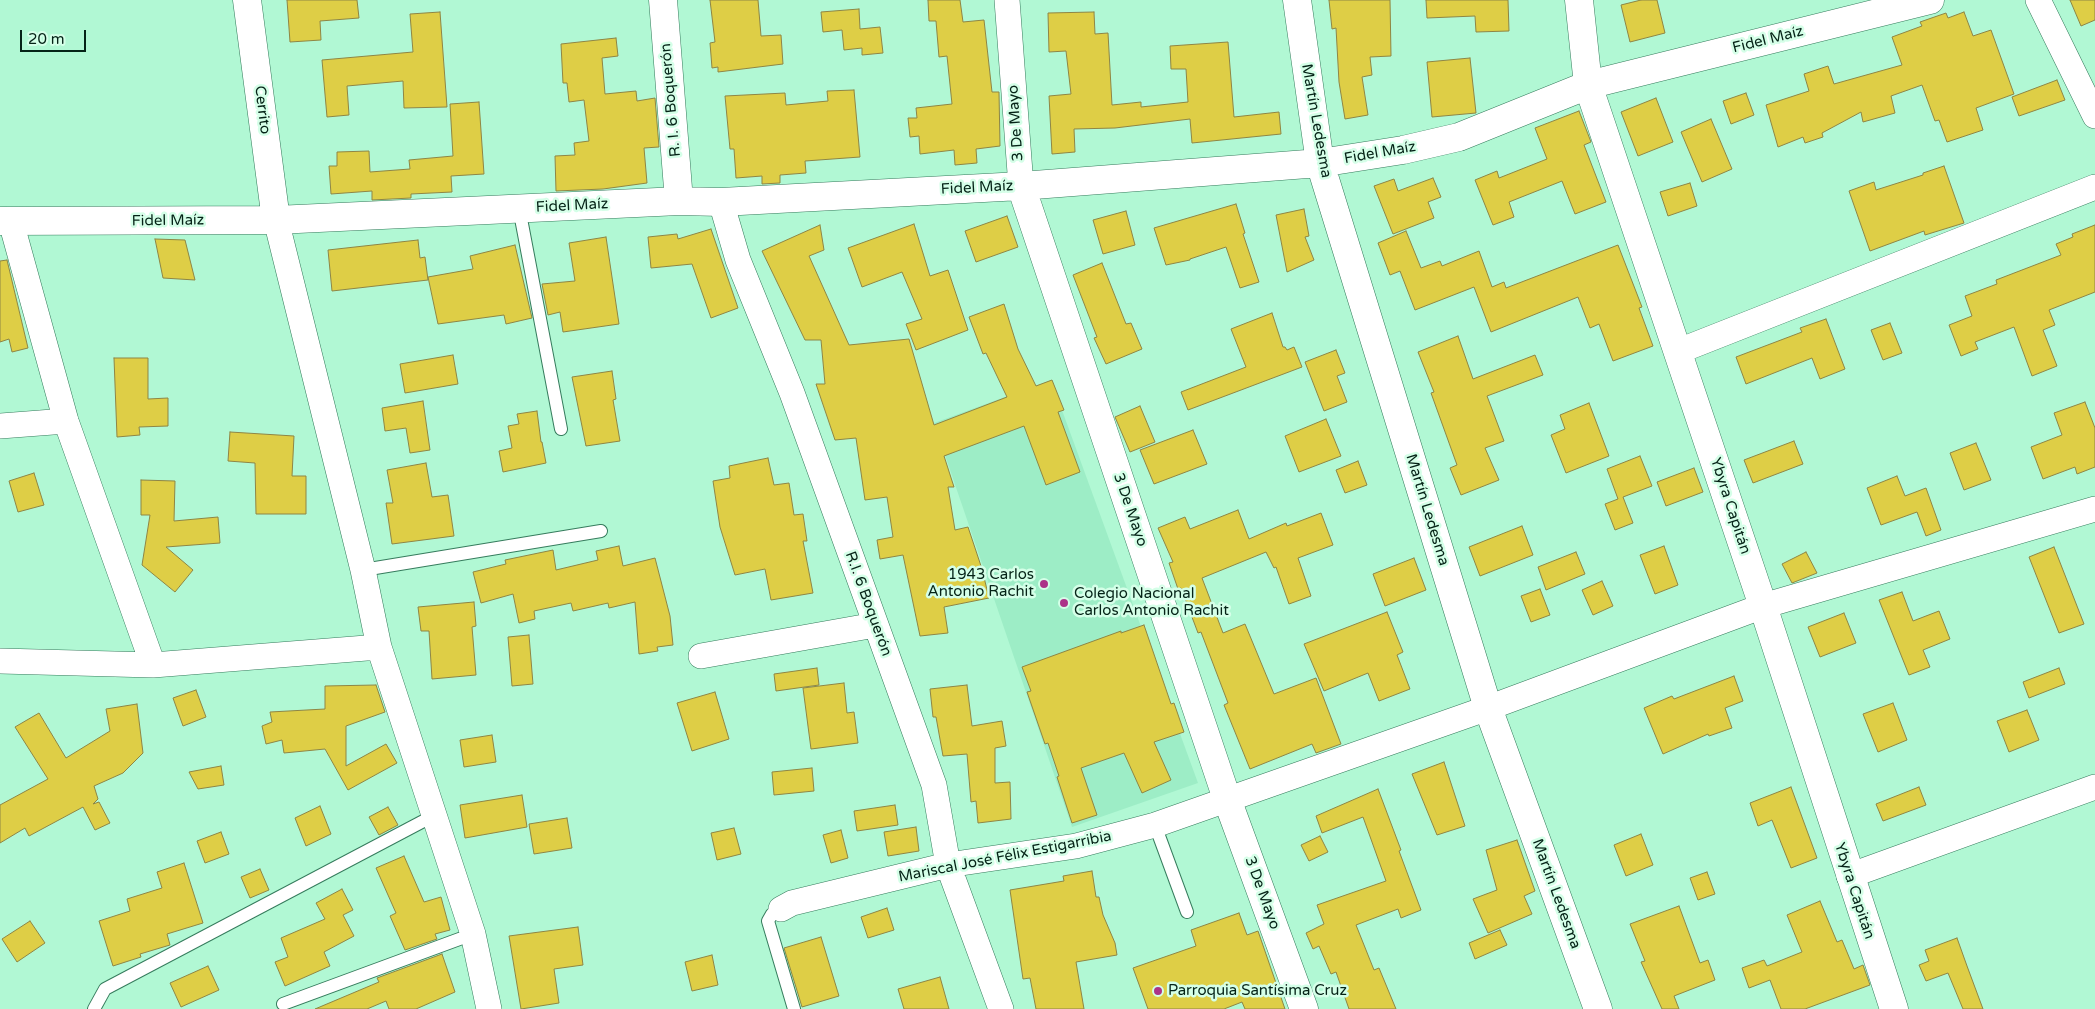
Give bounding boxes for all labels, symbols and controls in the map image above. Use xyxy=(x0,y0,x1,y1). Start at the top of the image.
scale bar xyxy=(22,20,89,52)
street label: Fidel Maíz xyxy=(1731,23,1805,57)
text: 20 m xyxy=(28,30,65,48)
street label: R. I. 6 Boquerón xyxy=(657,42,685,158)
street label: Martín Ledesma xyxy=(1297,62,1335,180)
street label: 3 De Mayo xyxy=(1004,84,1028,162)
street label: Cerrito xyxy=(250,85,274,135)
street label: Fidel Maíz xyxy=(1343,138,1417,168)
street label: Fidel Maíz xyxy=(940,177,1014,199)
street label: Fidel Maíz xyxy=(535,195,609,217)
street label: Fidel Maíz xyxy=(132,211,204,231)
street label: Martín Ledesma xyxy=(1401,452,1453,568)
street label: Ybyra Capitán xyxy=(1706,456,1754,556)
street label: 3 De Mayo xyxy=(1109,471,1151,549)
street label: R.I. 6 Boquerón xyxy=(841,549,895,659)
place label: 1943 Carlos Antonio Rachit xyxy=(928,566,1034,601)
marker: 1943 Carlos Antonio Rachit xyxy=(1038,578,1050,590)
place label: Colegio Nacional Carlos Antonio Rachit xyxy=(1074,585,1229,620)
marker: Colegio Nacional Carlos Antonio Rachit xyxy=(1058,597,1070,609)
street label: Mariscal José Félix Estigarribia xyxy=(897,827,1113,887)
street label: Martín Ledesma xyxy=(1528,837,1584,951)
street label: Ybyra Capitán xyxy=(1830,841,1878,941)
street label: 3 De Mayo xyxy=(1240,854,1284,932)
place label: Parroquia Santísima Cruz xyxy=(1168,982,1347,1000)
marker: Parroquia Santísima Cruz xyxy=(1152,985,1164,997)

